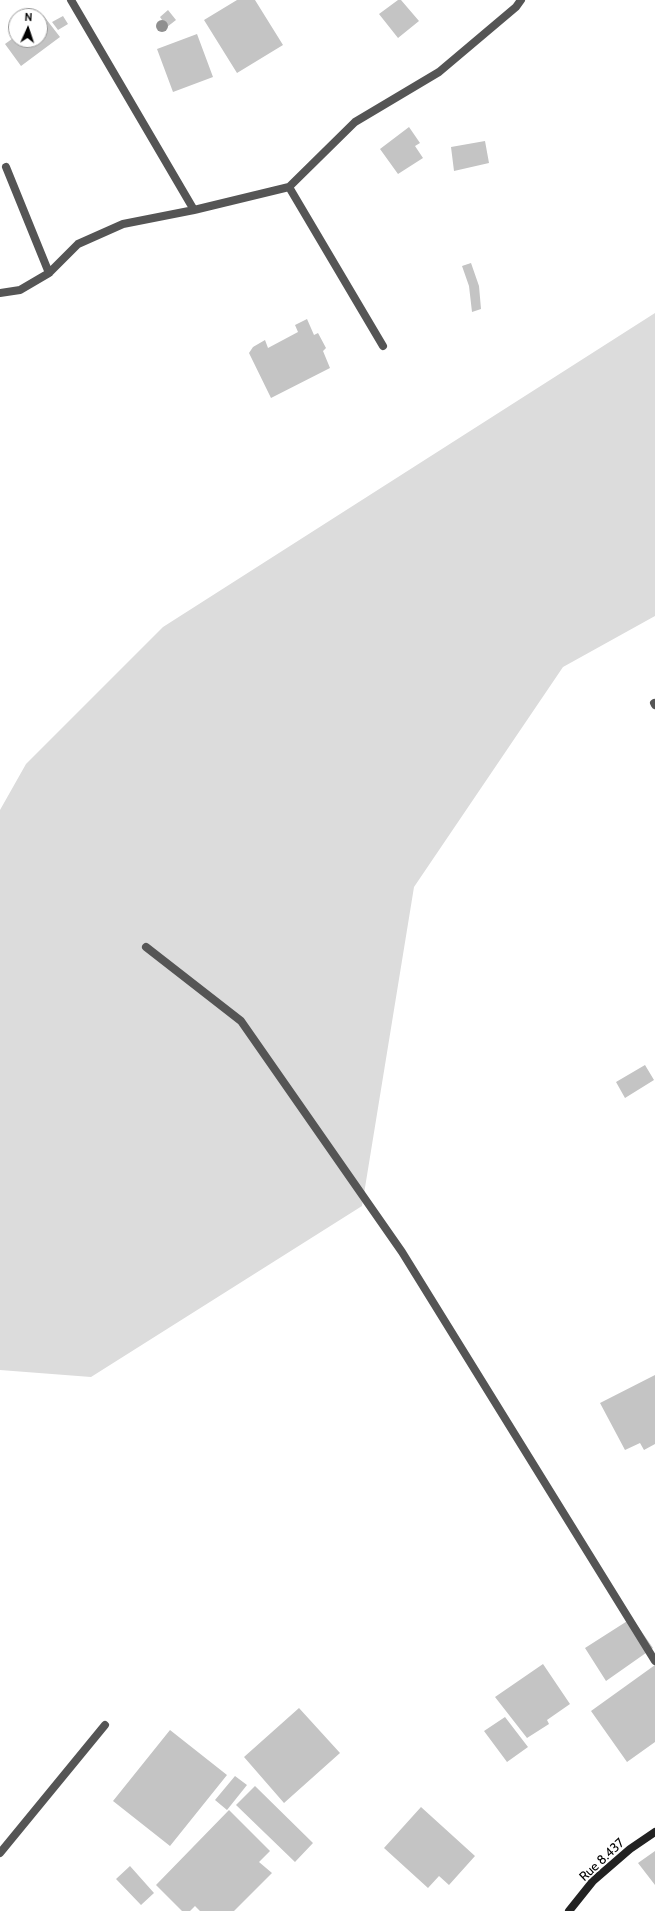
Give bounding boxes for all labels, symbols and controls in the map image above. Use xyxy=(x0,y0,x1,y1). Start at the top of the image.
north arrow xyxy=(8,8,48,48)
text: N xyxy=(24,10,33,24)
street label: Rue 8.437 xyxy=(576,1835,628,1885)

